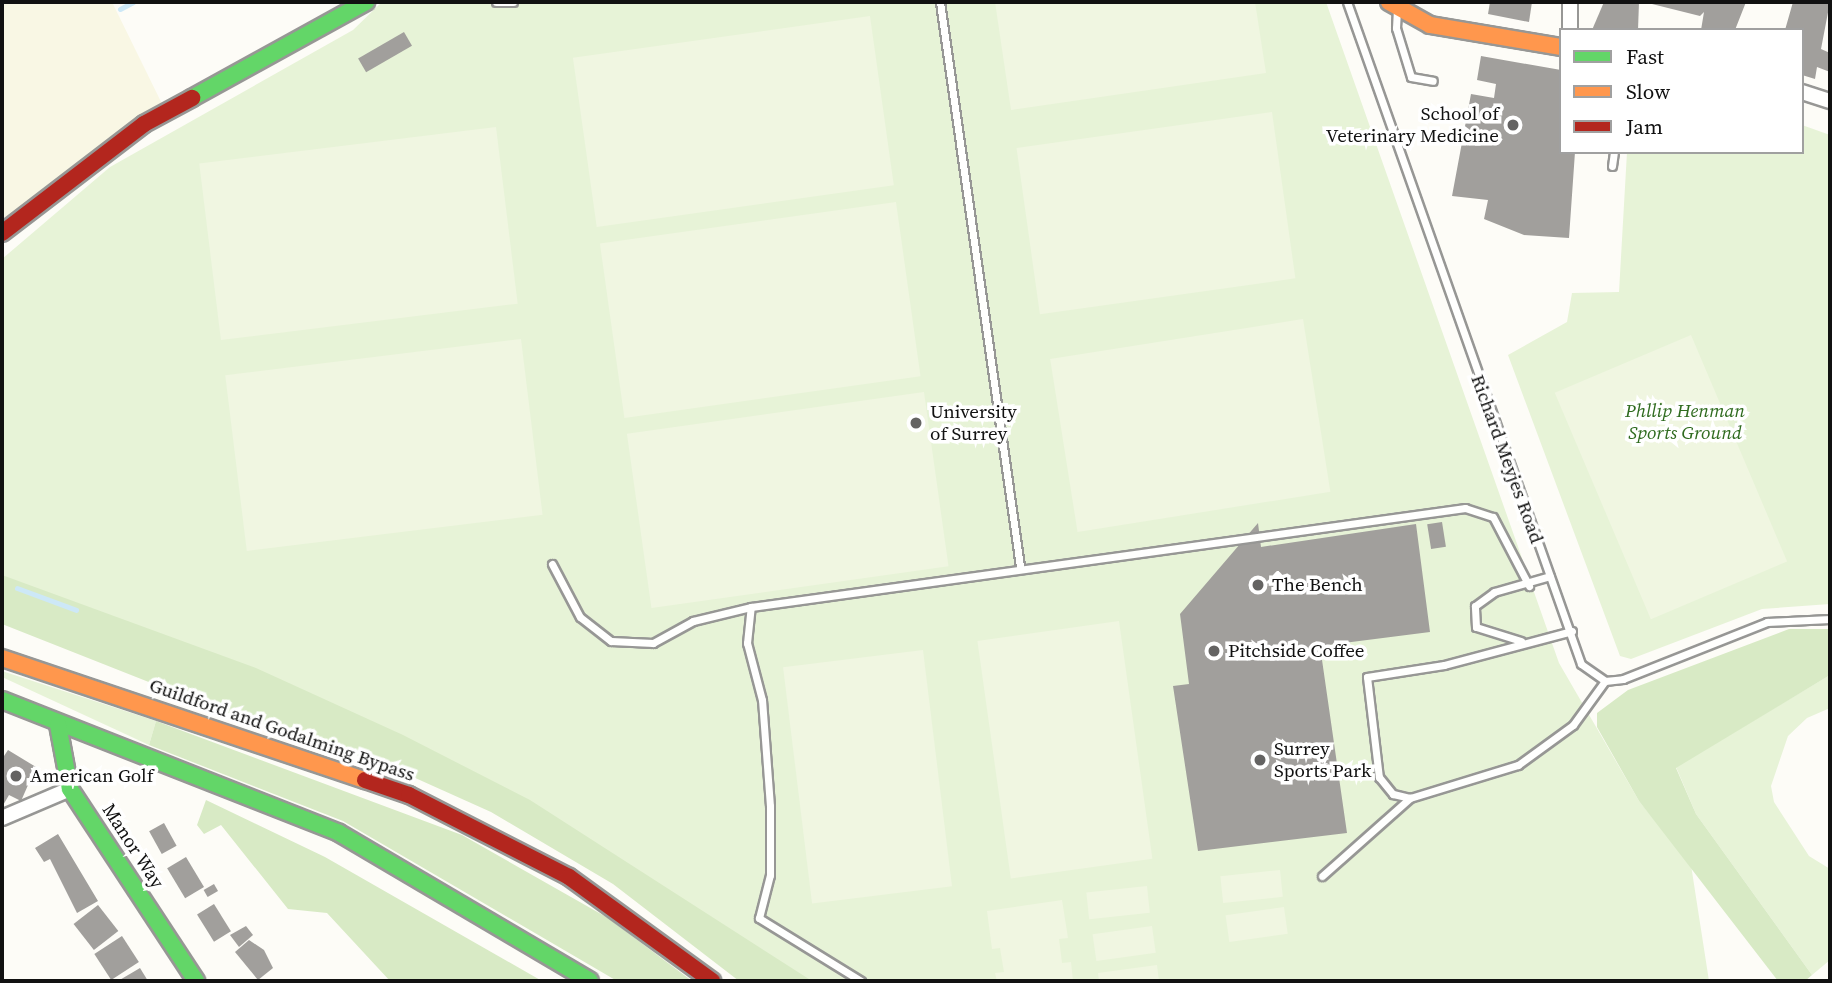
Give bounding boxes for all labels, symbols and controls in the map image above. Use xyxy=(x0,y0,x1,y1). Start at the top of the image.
legend xyxy=(1559,28,1804,154)
text: Fast xyxy=(1626,42,1664,71)
text: Slow xyxy=(1626,77,1670,106)
place label: School of Veterinary Medicine xyxy=(1326,103,1499,147)
text: Jam xyxy=(1626,112,1663,141)
marker: School of Veterinary Medicine xyxy=(1505,117,1521,133)
street label: Richard Meyjes Road xyxy=(1466,372,1548,546)
park label: Phllip Henman Sports Ground xyxy=(1625,400,1745,444)
place label: University of Surrey xyxy=(930,401,1017,445)
marker: University of Surrey xyxy=(908,415,924,431)
place label: The Bench xyxy=(1272,574,1363,596)
marker: The Bench xyxy=(1250,577,1266,593)
place label: Pitchside Coffee xyxy=(1228,640,1365,662)
marker: Pitchside Coffee xyxy=(1206,643,1222,659)
street label: Guildford and Godalming Bypass xyxy=(146,674,418,786)
place label: Surrey Sports Park xyxy=(1274,738,1371,782)
marker: Surrey Sports Park xyxy=(1252,752,1268,768)
place label: American Golf xyxy=(30,765,153,787)
marker: American Golf xyxy=(8,768,24,784)
street label: Manor Way xyxy=(97,799,169,893)

